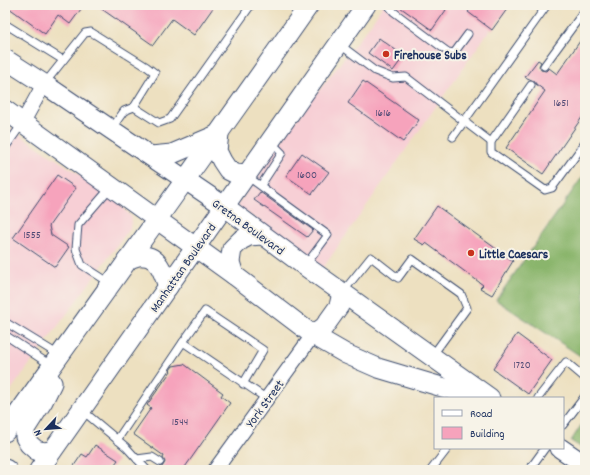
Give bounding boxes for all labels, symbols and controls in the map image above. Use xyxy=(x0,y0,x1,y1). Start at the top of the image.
place label: Firehouse Subs xyxy=(394,47,467,66)
marker: Firehouse Subs xyxy=(381,49,391,59)
house number: 1651 xyxy=(553,96,569,112)
house number: 1616 xyxy=(375,106,391,122)
house number: 1600 xyxy=(297,168,317,184)
street label: Gretna Boulevard xyxy=(207,195,288,261)
street label: Manhattan Boulevard xyxy=(146,220,222,317)
house number: 1555 xyxy=(23,228,41,244)
place label: Little Caesars xyxy=(479,246,549,265)
marker: Little Caesars xyxy=(466,248,476,258)
house number: 1720 xyxy=(513,358,531,374)
street label: York Street xyxy=(242,376,290,432)
legend xyxy=(434,397,564,449)
text: Road xyxy=(470,406,492,423)
north arrow xyxy=(26,409,66,449)
house number: 1544 xyxy=(172,415,188,431)
text: N xyxy=(30,426,47,438)
text: Building xyxy=(470,426,505,443)

